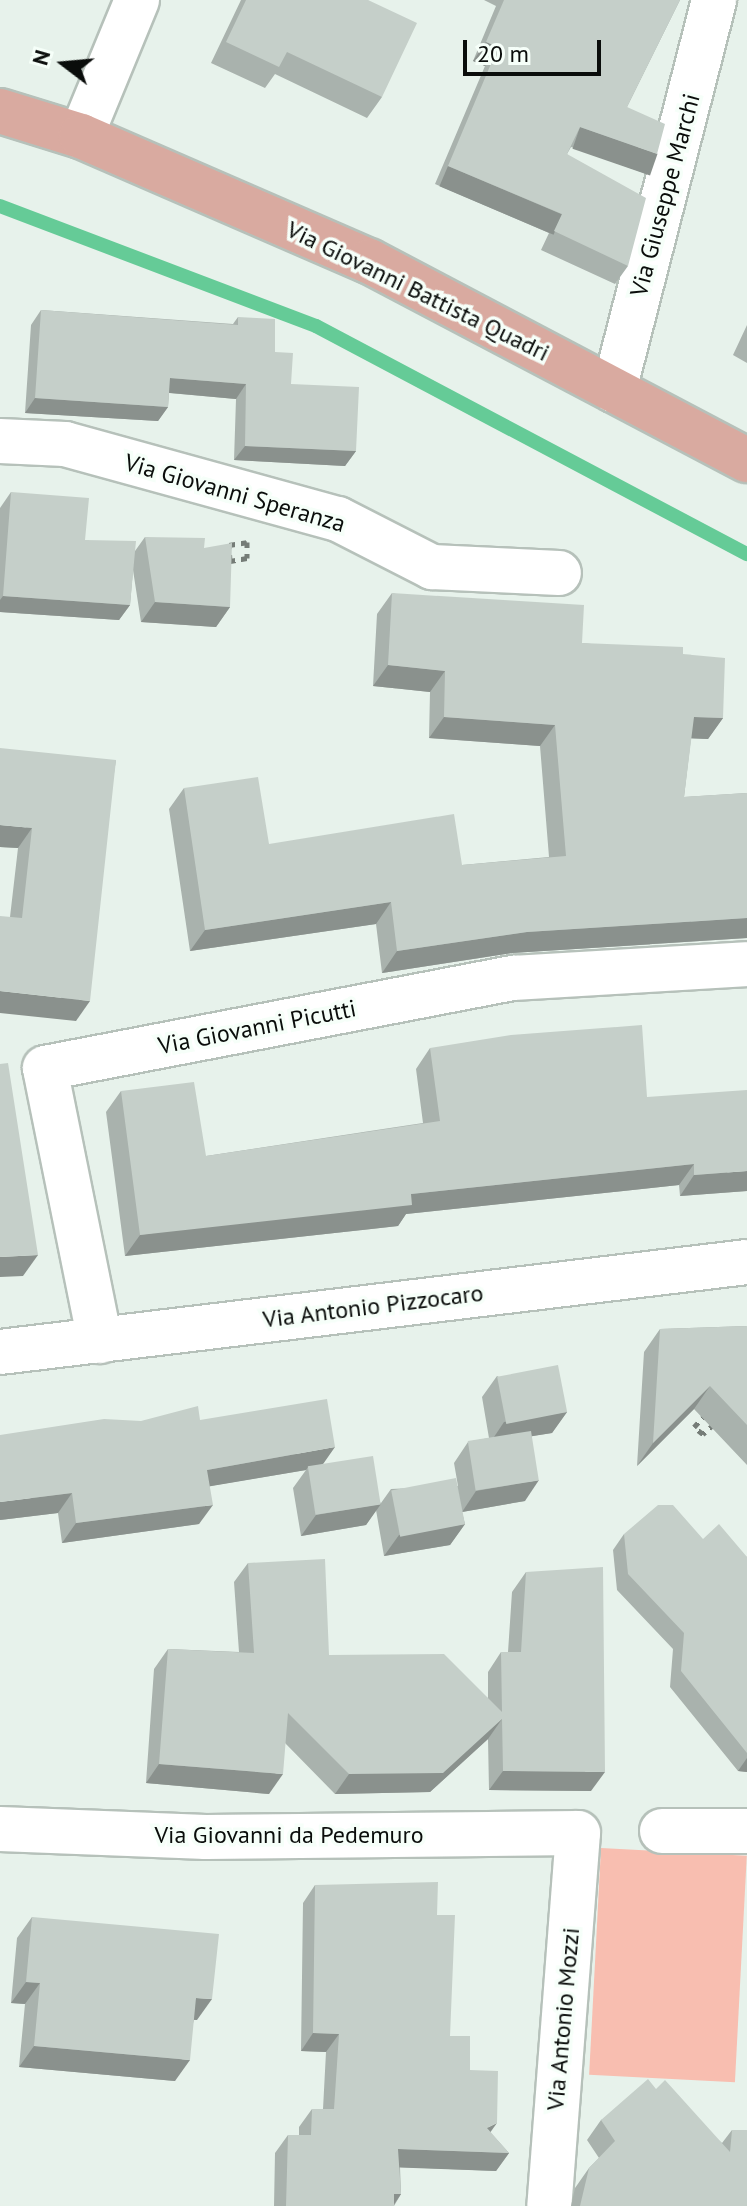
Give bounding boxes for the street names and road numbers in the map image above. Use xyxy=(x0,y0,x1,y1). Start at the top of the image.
street label: Via Giuseppe Marchi xyxy=(624,90,706,300)
street label: Via Giovanni Battista Quadri xyxy=(282,215,554,367)
street label: Via Giovanni Speranza xyxy=(121,448,349,538)
street label: Via Giovanni Picutti xyxy=(156,994,358,1060)
street label: Via Antonio Pizzocaro xyxy=(261,1278,485,1334)
street label: Via Giovanni da Pedemuro xyxy=(154,1821,424,1849)
street label: Via Antonio Mozzi xyxy=(541,1926,585,2112)

